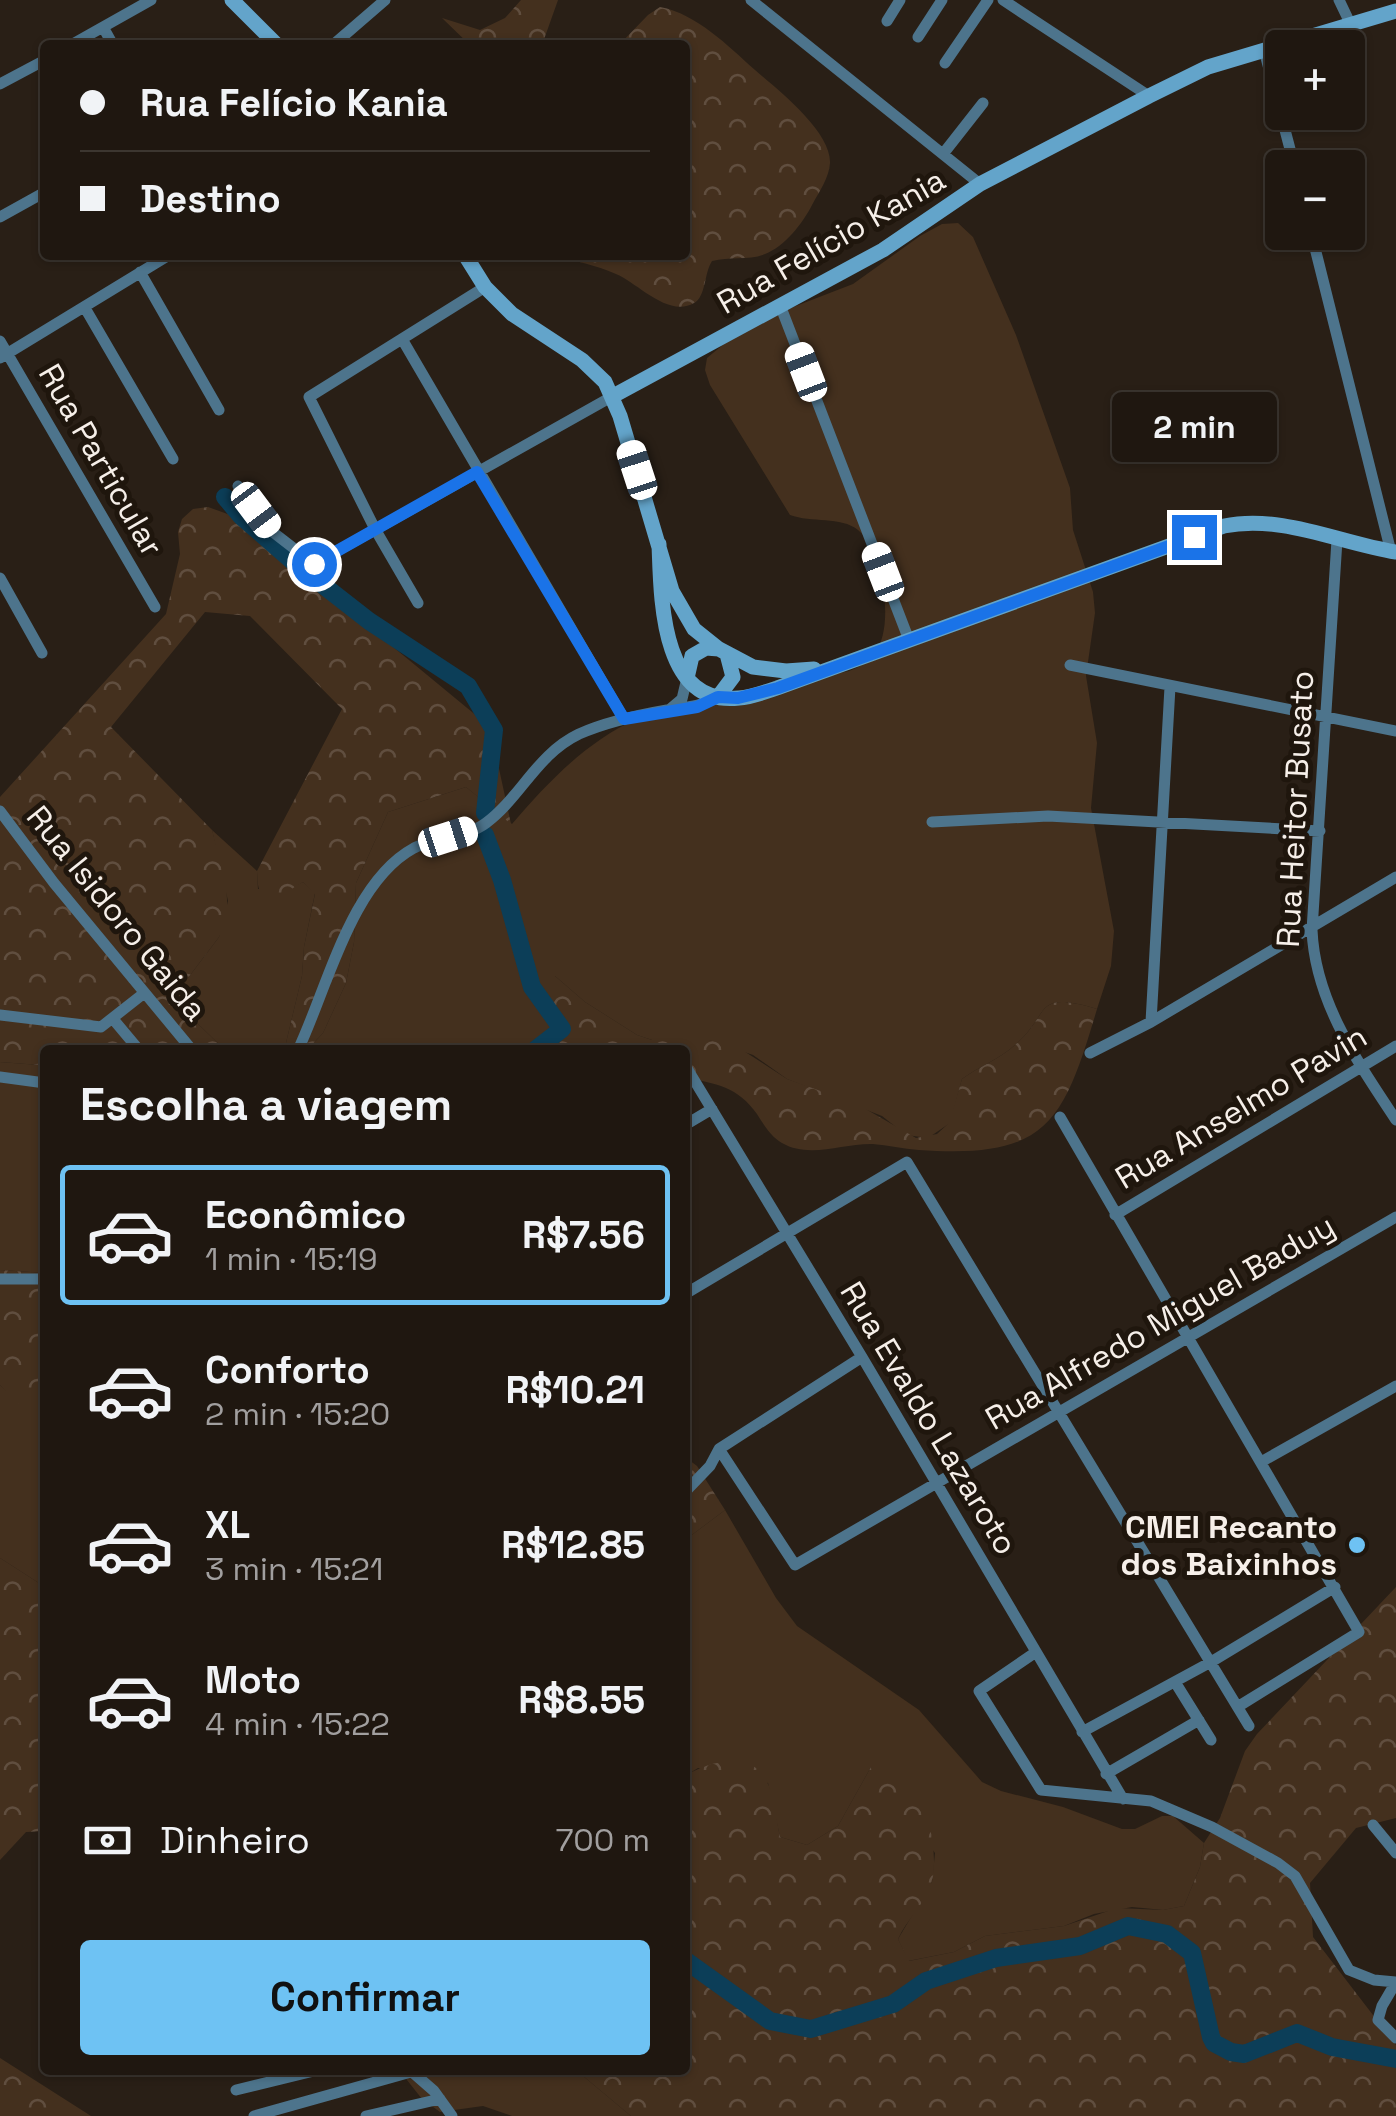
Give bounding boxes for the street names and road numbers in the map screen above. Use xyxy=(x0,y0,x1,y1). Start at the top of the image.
street label: Rua Felício Kania xyxy=(710,159,952,323)
street label: Rua Particular xyxy=(30,357,172,563)
street label: Rua Heitor Busato xyxy=(1268,670,1322,948)
street label: Rua Isidoro Gaida xyxy=(18,797,216,1029)
street label: Rua Anselmo Pavin xyxy=(1108,1016,1374,1198)
street label: Rua Alfredo Miguel Baduy xyxy=(978,1205,1342,1439)
street label: Rua Evaldo Lazaroto xyxy=(832,1274,1026,1562)

